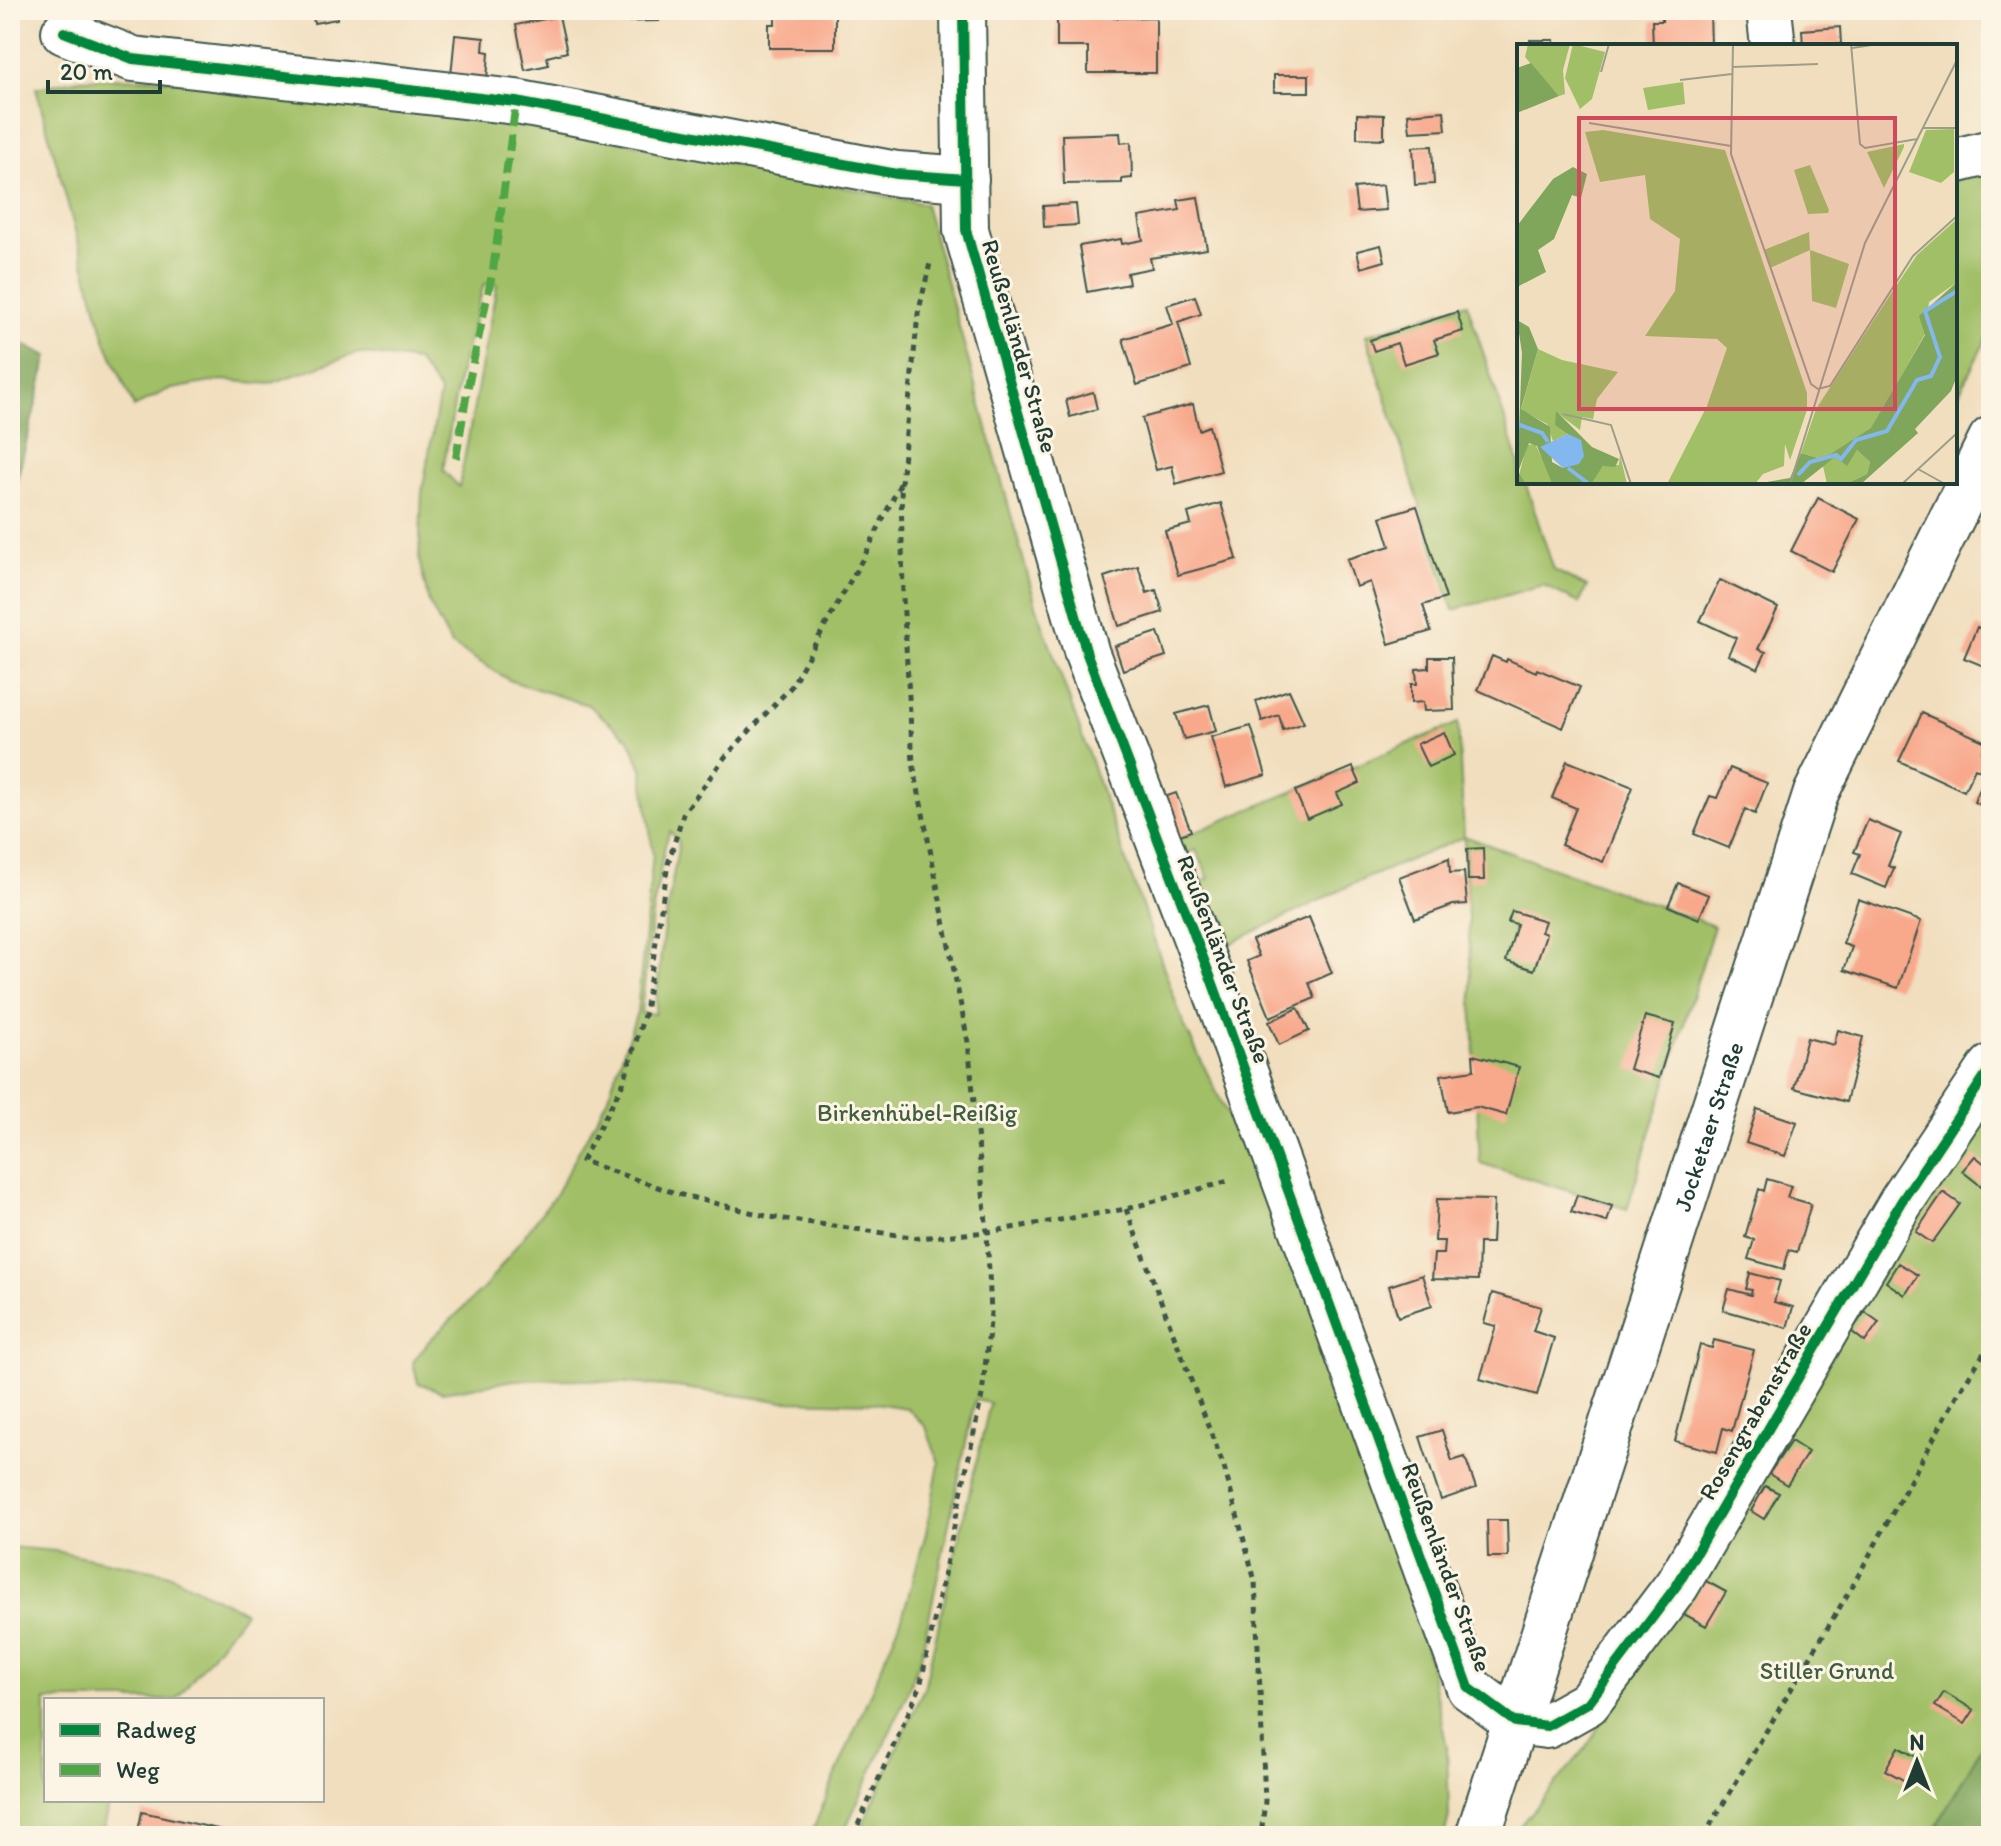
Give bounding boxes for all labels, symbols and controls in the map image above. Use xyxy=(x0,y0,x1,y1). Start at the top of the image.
scale bar xyxy=(48,44,160,94)
inset map xyxy=(1517,44,1957,484)
text: 20 m xyxy=(60,57,113,86)
street label: Reußenländer Straße xyxy=(976,236,1064,456)
street label: Reußenländer Straße xyxy=(1171,851,1277,1067)
street label: Jocketaer Straße xyxy=(1667,1038,1749,1215)
park label: Birkenhübel-Reißig xyxy=(817,1098,1018,1127)
street label: Rosengrabenstraße xyxy=(1692,1317,1818,1505)
street label: Reußenländer Straße xyxy=(1396,1458,1498,1676)
park label: Stiller Grund xyxy=(1760,1656,1894,1685)
legend xyxy=(44,1698,324,1802)
text: Radweg xyxy=(116,1715,197,1744)
north arrow xyxy=(1877,1722,1957,1802)
text: N xyxy=(1910,1729,1924,1756)
text: Weg xyxy=(116,1755,160,1784)

